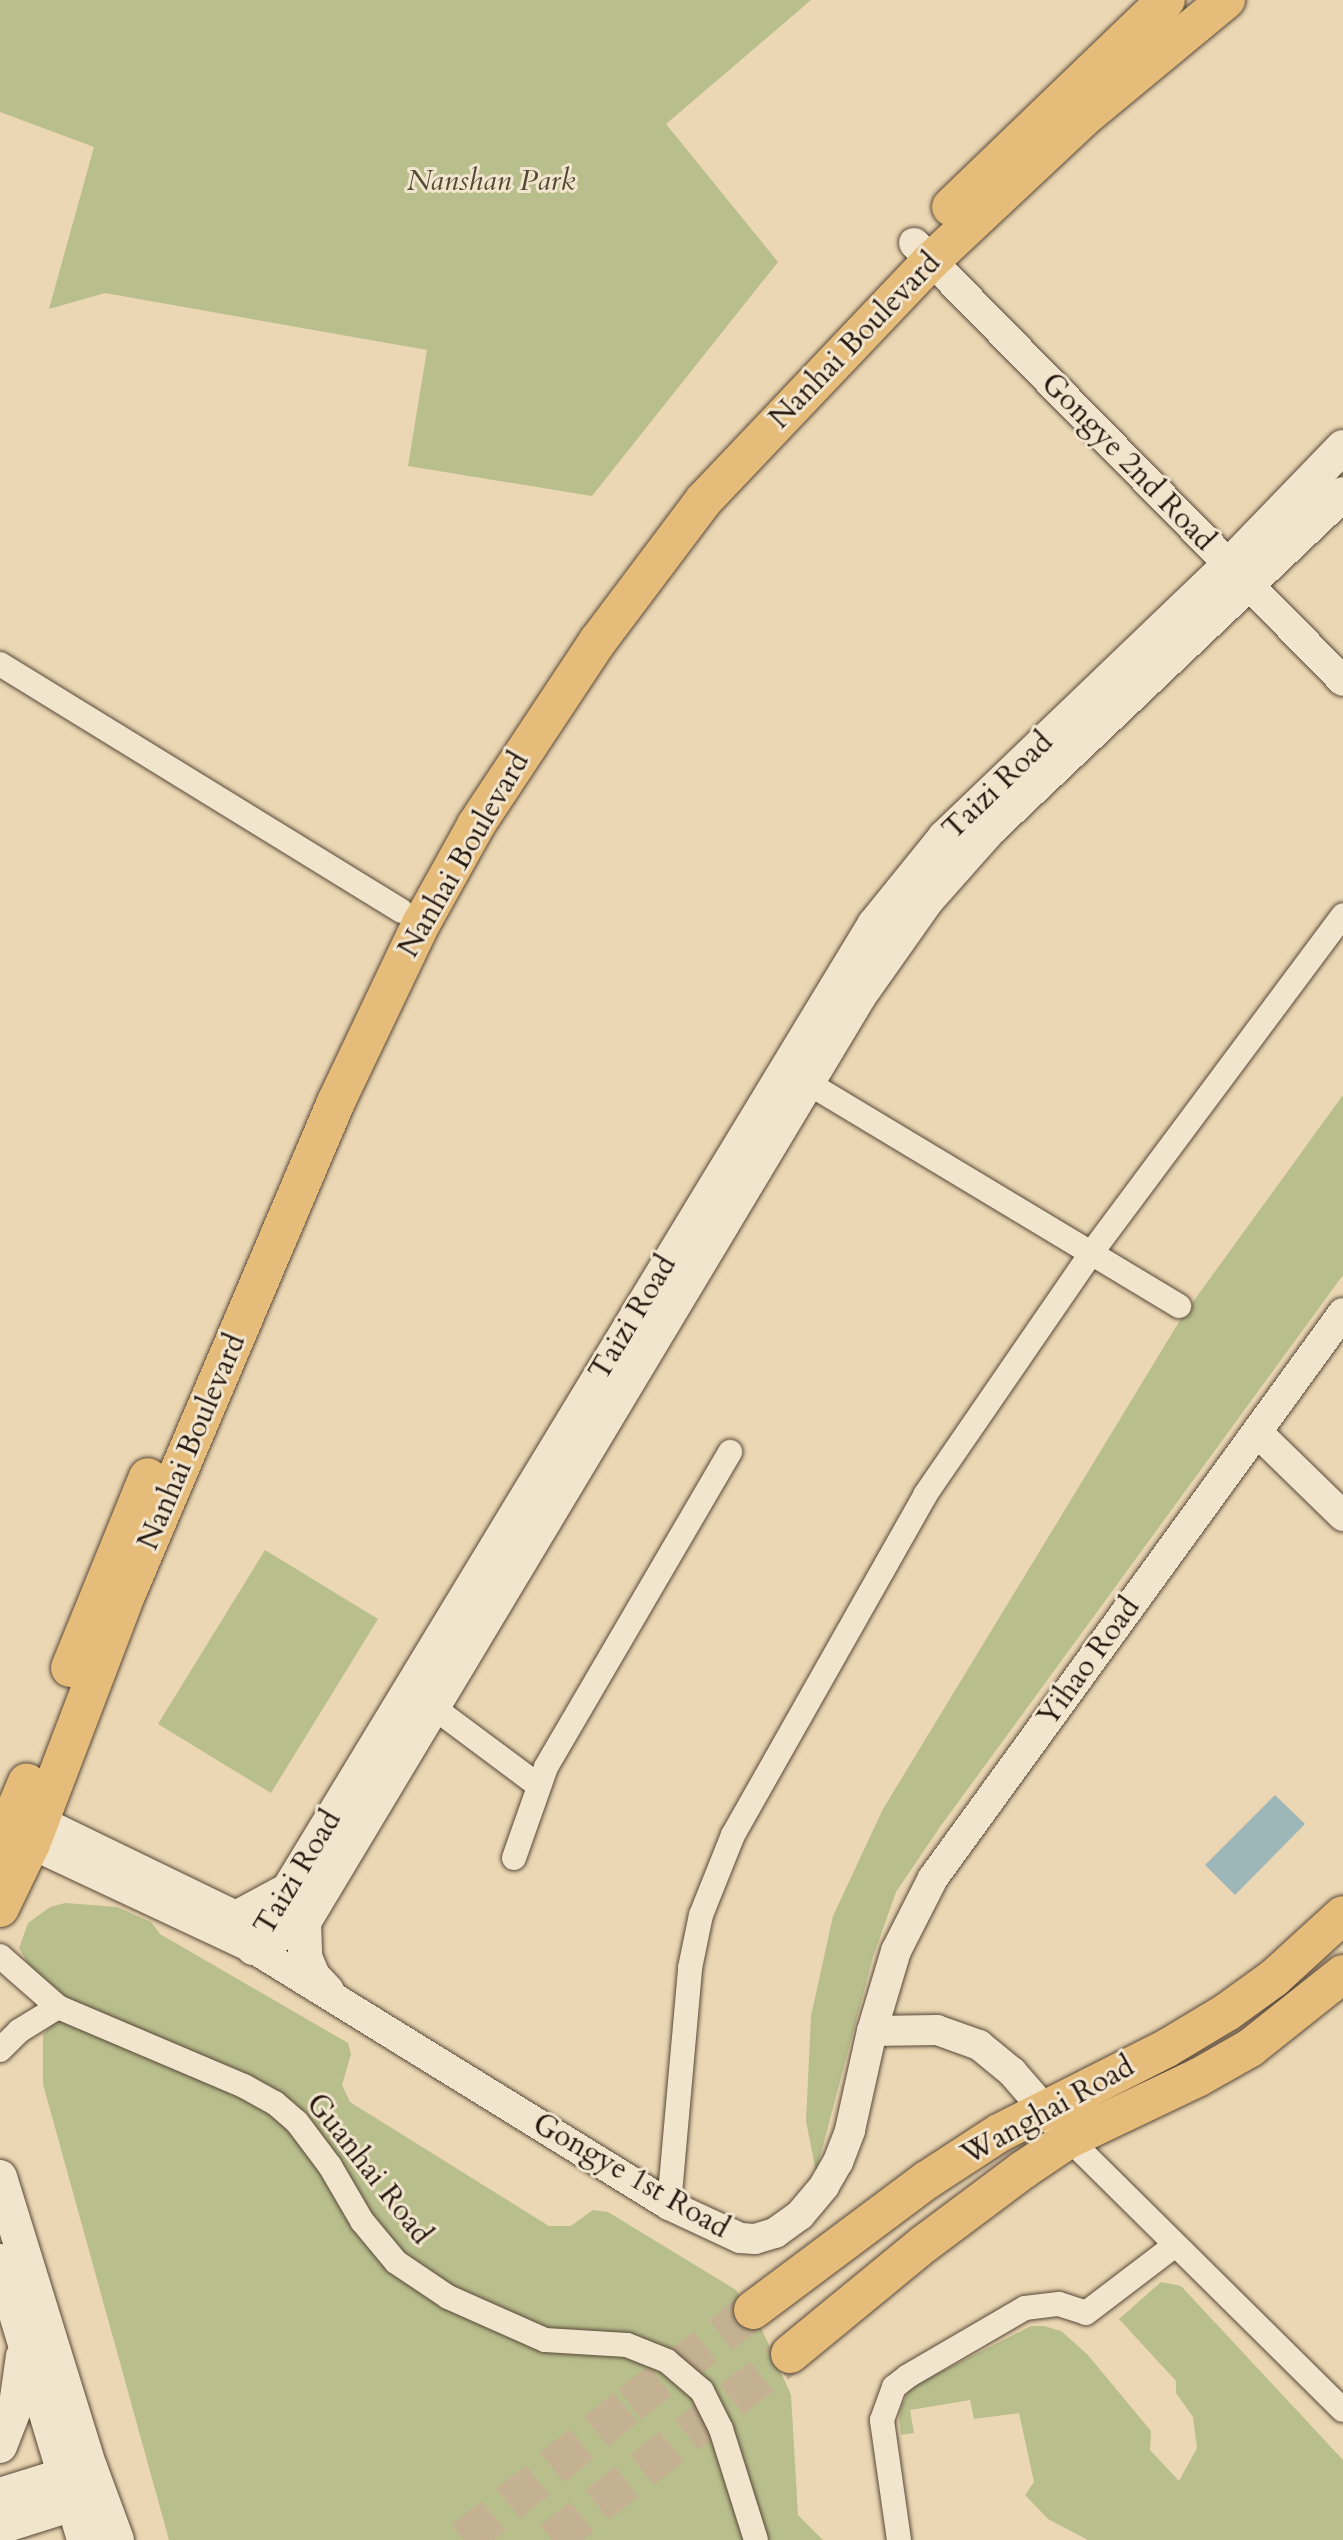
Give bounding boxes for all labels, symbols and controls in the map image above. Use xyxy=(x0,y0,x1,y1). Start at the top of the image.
park label: Nanshan Park xyxy=(407,163,575,199)
street label: Nanhai Boulevard xyxy=(762,245,948,437)
street label: Gongye 2nd Road xyxy=(1034,365,1222,559)
street label: Taizi Road xyxy=(935,725,1061,847)
street label: Nanhai Boulevard xyxy=(391,746,537,964)
street label: Taizi Road xyxy=(582,1249,684,1387)
street label: Nanhai Boulevard xyxy=(130,1329,254,1555)
street label: Yihao Road xyxy=(1030,1591,1148,1733)
street label: Taizi Road xyxy=(247,1804,349,1942)
street label: Wanghai Road xyxy=(955,2049,1141,2173)
street label: Guanhai Road xyxy=(299,2086,439,2252)
street label: Gongye 1st Road xyxy=(527,2105,735,2247)

